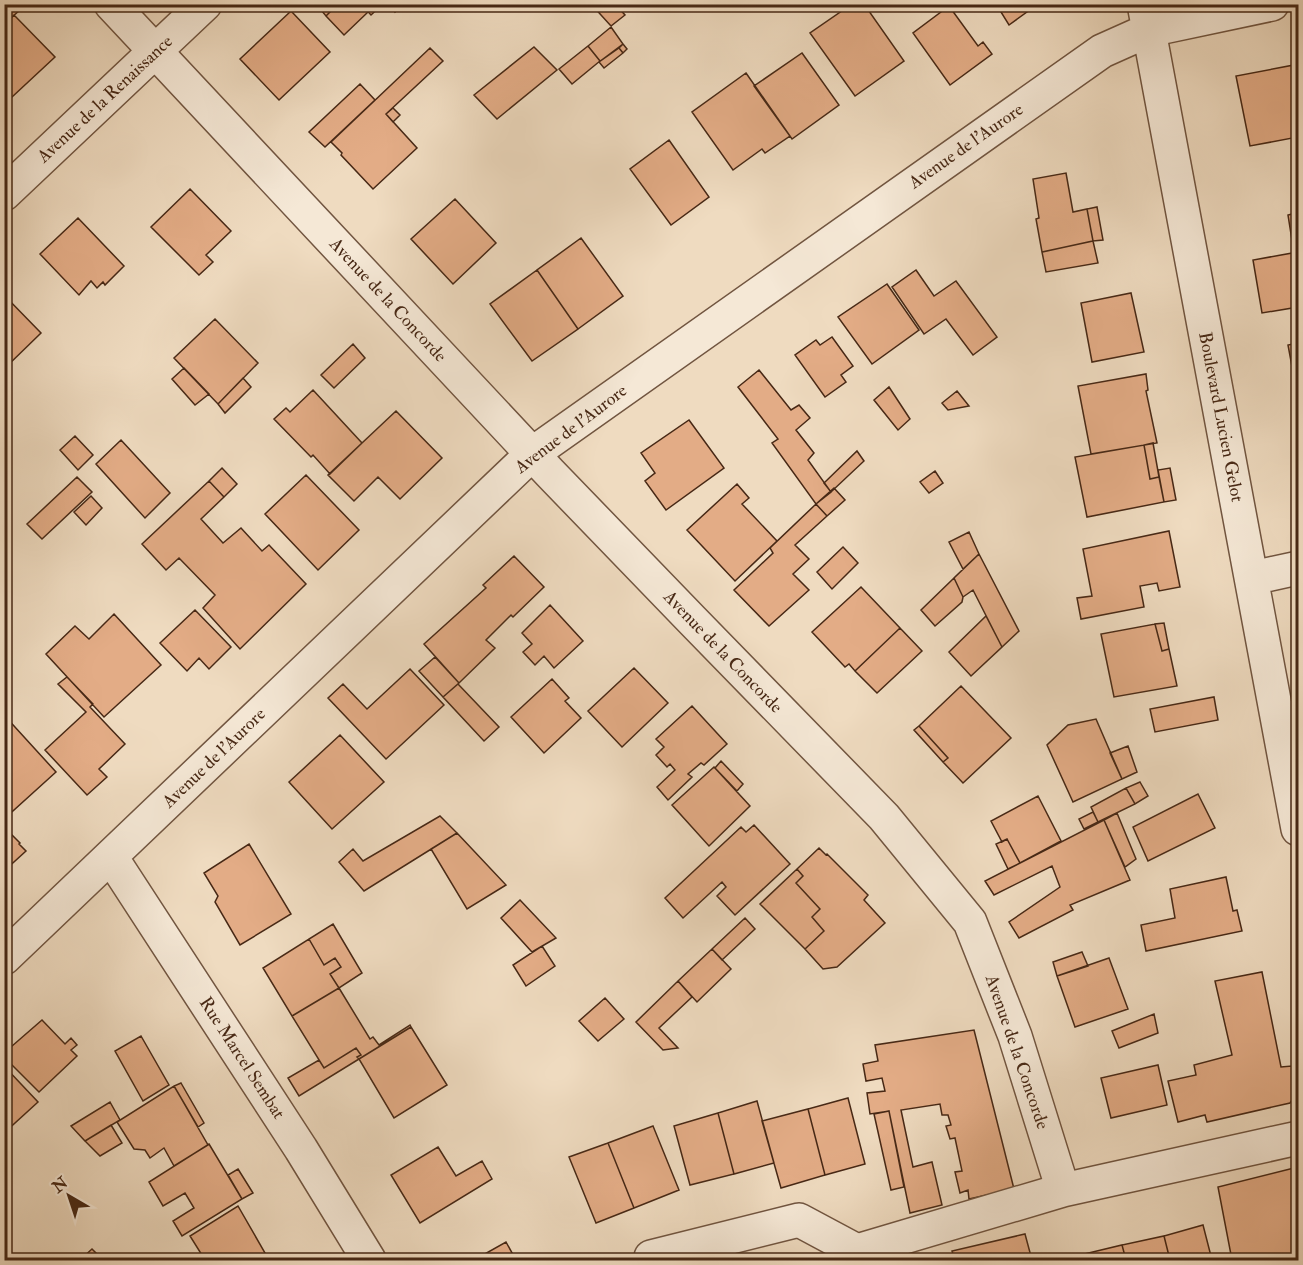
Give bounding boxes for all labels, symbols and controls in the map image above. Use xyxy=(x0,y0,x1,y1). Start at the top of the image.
street label: Avenue de la Renaissance xyxy=(32,30,178,169)
street label: Avenue de l'Aurore xyxy=(903,98,1028,195)
street label: Avenue de la Concorde xyxy=(324,232,452,367)
street label: Boulevard Lucien Gelot xyxy=(1193,330,1249,504)
street label: Avenue de l'Aurore xyxy=(509,379,632,479)
street label: Avenue de la Concorde xyxy=(658,585,788,719)
street label: Avenue de l'Aurore xyxy=(157,703,271,814)
street label: Avenue de la Concorde xyxy=(979,971,1054,1133)
street label: Rue Marcel Sembat xyxy=(194,992,290,1124)
north arrow xyxy=(39,1166,99,1226)
text: N xyxy=(48,1172,73,1198)

